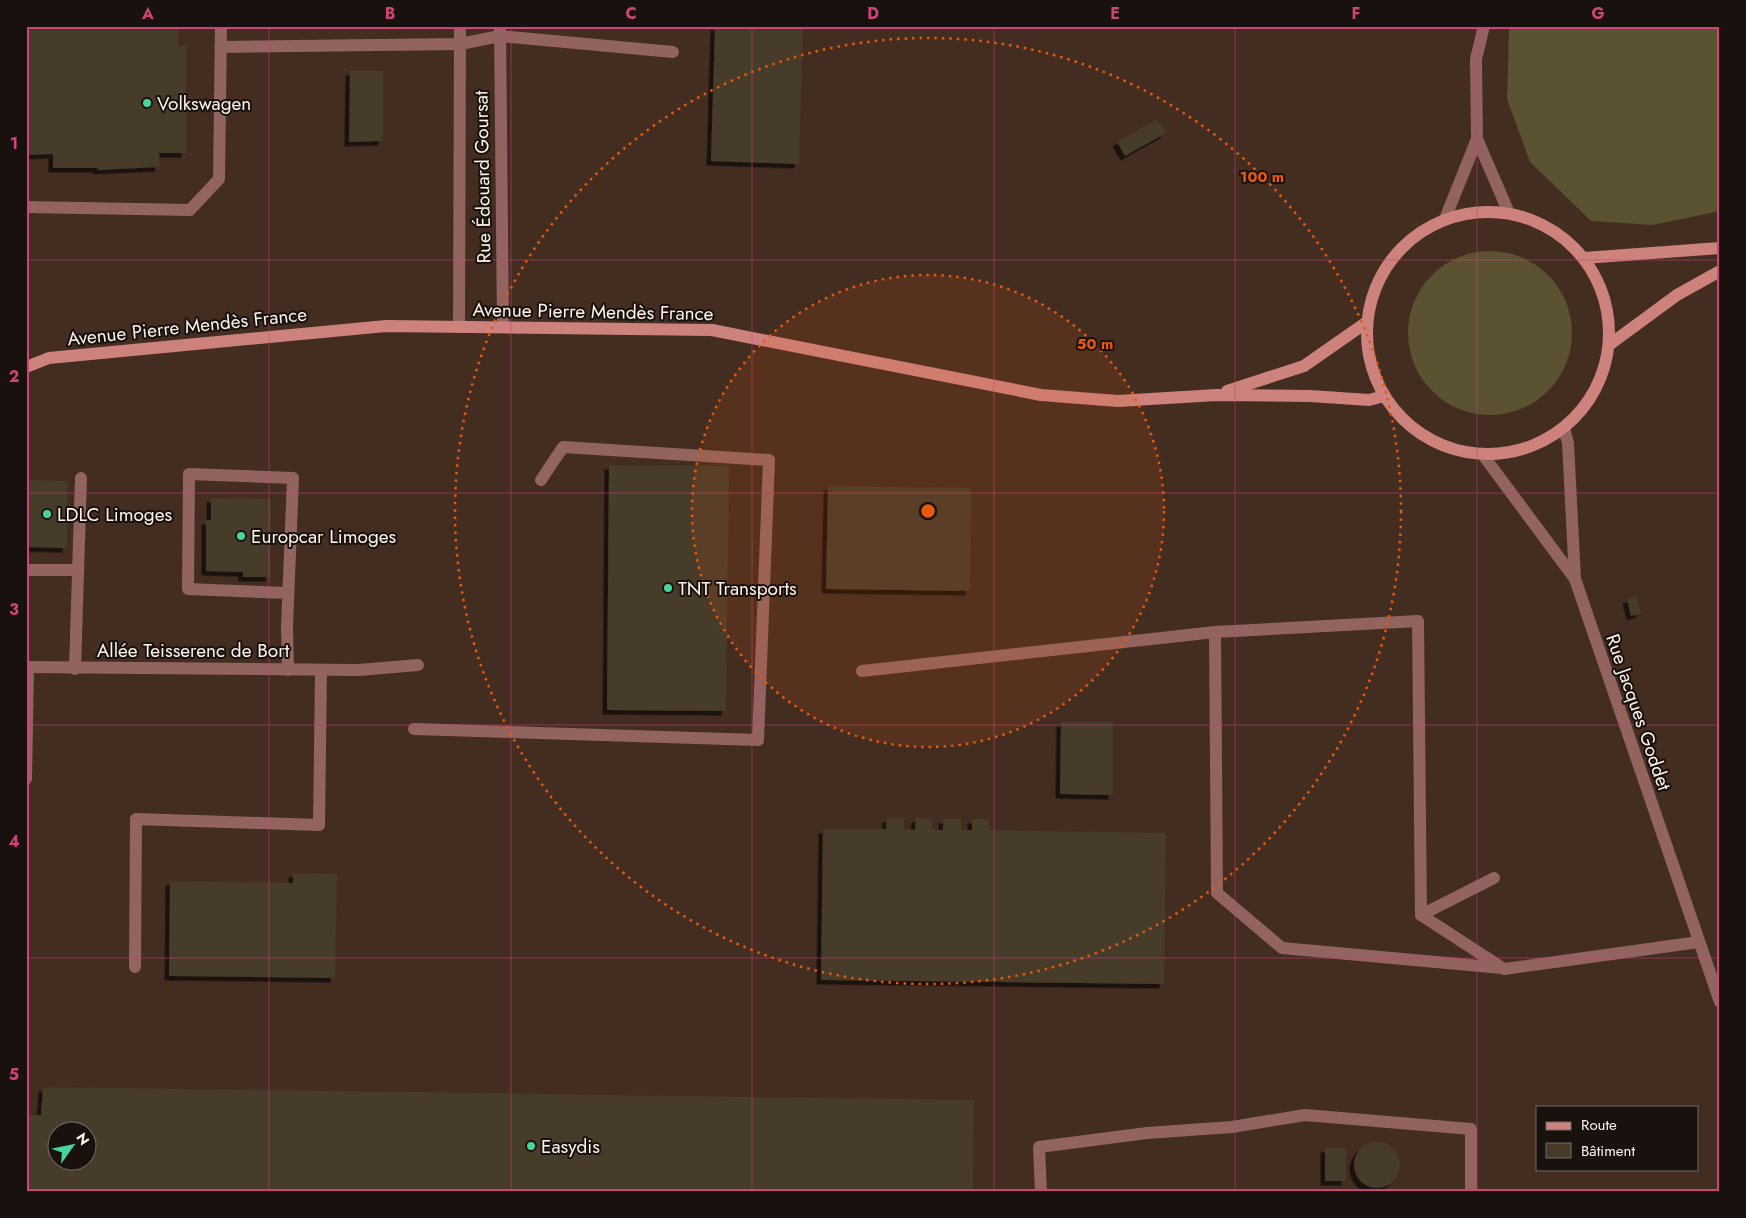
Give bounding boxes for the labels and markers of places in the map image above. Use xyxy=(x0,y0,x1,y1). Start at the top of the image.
place label: Volkswagen xyxy=(157,90,251,117)
marker: Volkswagen xyxy=(141,97,153,109)
place label: LDLC Limoges xyxy=(57,501,172,528)
centre of rings xyxy=(919,502,937,520)
marker: LDLC Limoges xyxy=(41,508,53,520)
place label: Europcar Limoges xyxy=(251,523,397,550)
marker: Europcar Limoges xyxy=(235,530,247,542)
place label: TNT Transports xyxy=(678,575,797,602)
marker: TNT Transports xyxy=(662,582,674,594)
place label: Easydis xyxy=(541,1133,600,1160)
marker: Easydis xyxy=(525,1140,537,1152)

